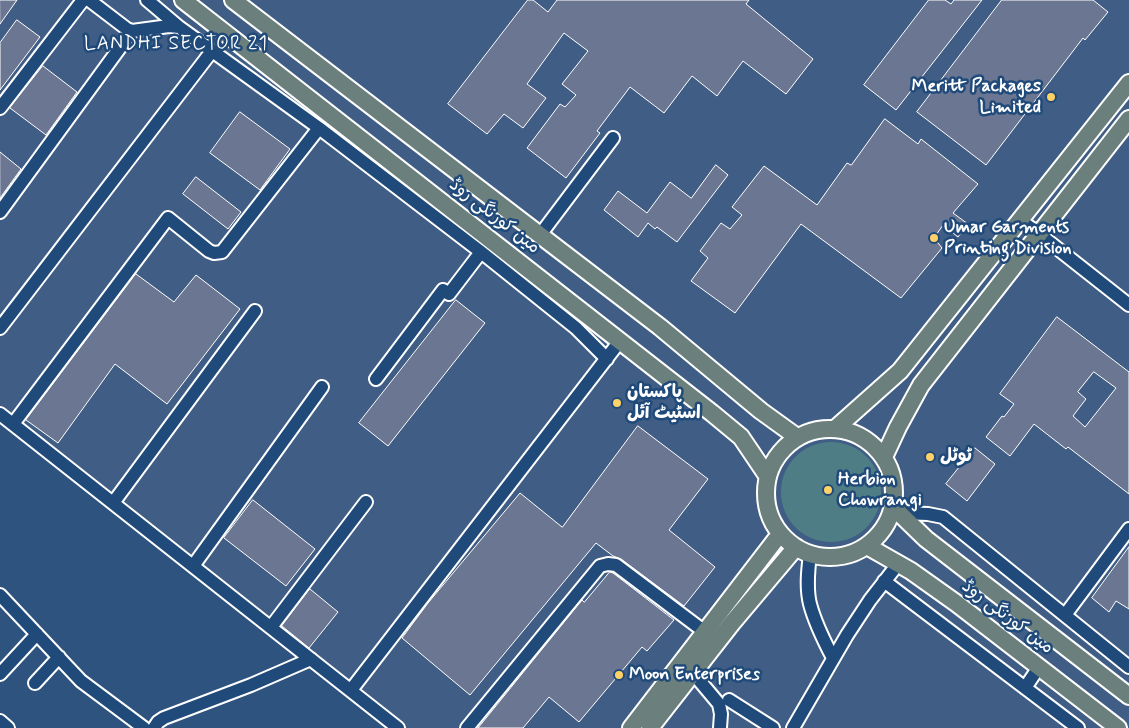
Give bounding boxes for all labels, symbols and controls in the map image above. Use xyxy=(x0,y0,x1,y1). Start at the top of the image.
district label: LANDHI SECTOR 21 xyxy=(81,34,271,56)
place label: Meritt Packages Limited xyxy=(912,76,1041,118)
marker: Meritt Packages Limited xyxy=(1045,91,1057,103)
street label: مین کورنگی روڈ xyxy=(444,175,544,259)
place label: Umar Garments Printing Division xyxy=(944,217,1072,260)
marker: Umar Garments Printing Division xyxy=(928,232,940,244)
place label: پاکستان اسٹیٹ آئل xyxy=(627,382,701,424)
marker: پاکستان اسٹیٹ آئل xyxy=(611,397,623,409)
place label: ٹوٹل xyxy=(940,446,972,468)
marker: ٹوٹل xyxy=(924,451,936,463)
place label: Herbion Chowrangi xyxy=(838,469,922,512)
marker: Herbion Chowrangi xyxy=(822,484,834,496)
street label: مین کورنگی روڈ xyxy=(957,576,1057,660)
place label: Moon Enterprises xyxy=(629,664,760,686)
marker: Moon Enterprises xyxy=(613,669,625,681)

